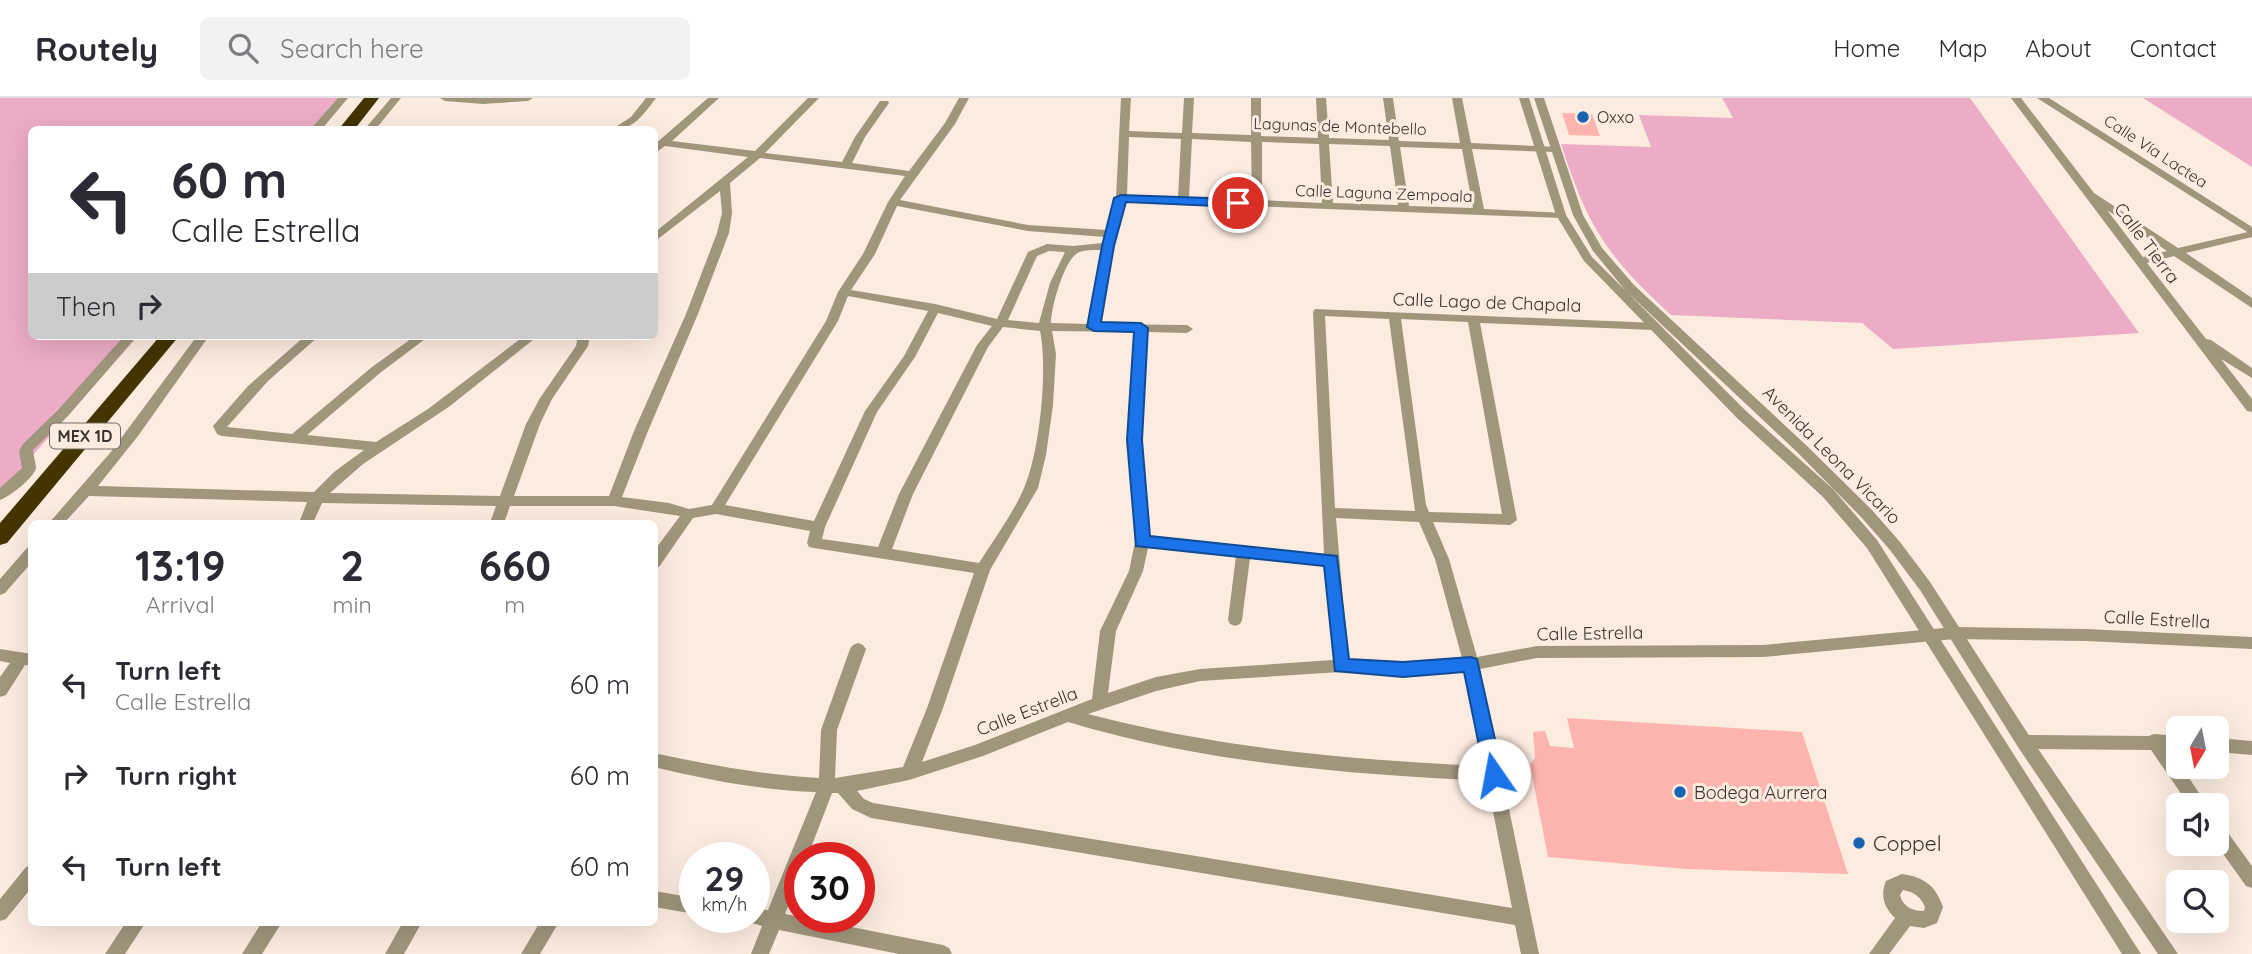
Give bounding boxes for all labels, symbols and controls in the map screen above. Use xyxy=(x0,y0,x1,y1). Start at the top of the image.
search box xyxy=(200,17,690,80)
text: Routely xyxy=(35,28,158,69)
icon: search xyxy=(224,29,262,67)
text: Search here xyxy=(280,32,424,65)
text: Home xyxy=(1833,33,1900,63)
text: Map xyxy=(1938,33,1987,63)
text: About xyxy=(2025,33,2092,63)
text: Contact xyxy=(2130,33,2217,63)
place label: Oxxo xyxy=(1597,107,1634,127)
marker: Oxxo xyxy=(1575,109,1591,125)
street label: Calle Vía Lactea xyxy=(2100,110,2212,192)
street label: Lagunas de Montebello xyxy=(1253,113,1427,139)
text: 60 m xyxy=(171,149,287,210)
icon: left xyxy=(56,154,147,245)
pin xyxy=(1208,173,1268,233)
street label: Calle Laguna Zempoala xyxy=(1295,180,1473,206)
icon: arrive xyxy=(1219,184,1257,222)
street label: Calle Tierra xyxy=(2109,198,2185,288)
text: Calle Estrella xyxy=(171,210,360,250)
icon: right xyxy=(130,287,168,325)
street label: Calle Lago de Chapala xyxy=(1392,287,1582,317)
text: Then xyxy=(56,290,116,323)
street label: Avenida Leona Vicario xyxy=(1758,381,1906,529)
road number: MEX 1D xyxy=(50,424,120,448)
text: 13:19 xyxy=(135,539,226,592)
text: 2 xyxy=(340,539,364,592)
text: 660 xyxy=(479,539,551,592)
text: Arrival xyxy=(146,590,215,619)
text: min xyxy=(333,590,372,619)
text: m xyxy=(504,590,525,619)
street label: Calle Estrella xyxy=(2103,605,2211,633)
street label: Calle Estrella xyxy=(1537,621,1643,645)
text: Turn left xyxy=(115,654,222,687)
icon: left xyxy=(56,666,94,704)
text: 60 m xyxy=(570,668,630,701)
street label: Calle Estrella xyxy=(973,681,1081,741)
text: Calle Estrella xyxy=(115,687,251,716)
north arrow xyxy=(2166,716,2230,779)
map controls xyxy=(2166,716,2229,933)
position arrow xyxy=(1457,738,1531,812)
icon: right xyxy=(56,757,94,795)
text: Turn right xyxy=(115,759,237,792)
text: 60 m xyxy=(570,759,630,792)
place label: Bodega Aurrera xyxy=(1694,781,1828,804)
marker: Bodega Aurrera xyxy=(1672,784,1688,800)
button: sound xyxy=(2166,793,2229,856)
place label: Coppel xyxy=(1873,830,1942,856)
marker: Coppel xyxy=(1851,835,1867,851)
speed limit sign: 30 xyxy=(784,842,875,933)
icon: left xyxy=(56,848,94,886)
text: Turn left xyxy=(115,850,222,883)
text: 60 m xyxy=(570,850,630,883)
text: 29 xyxy=(705,856,744,900)
button: search xyxy=(2166,870,2229,933)
text: km/h xyxy=(702,893,747,916)

